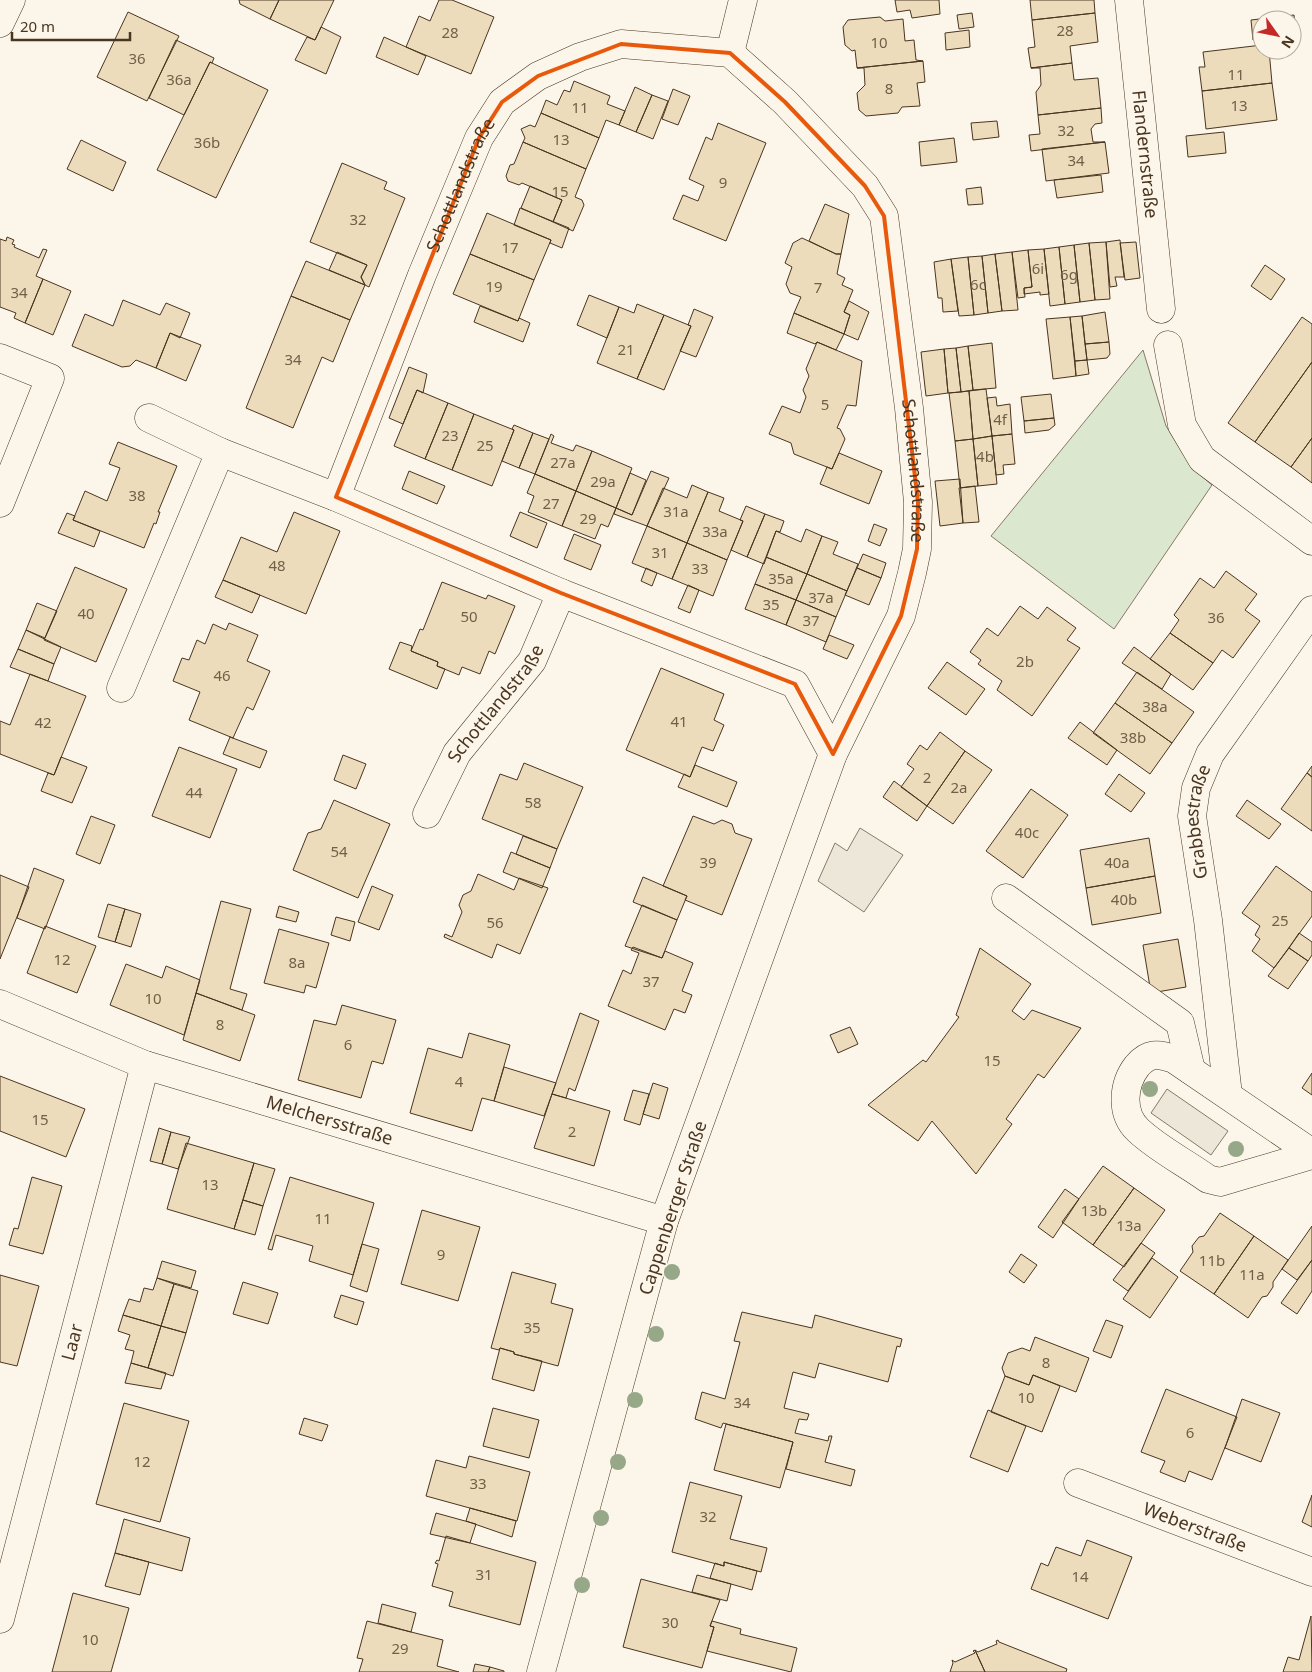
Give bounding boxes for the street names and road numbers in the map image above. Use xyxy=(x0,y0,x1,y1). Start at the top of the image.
street label: Flandernstraße xyxy=(1127,89,1165,219)
street label: Schottlandstraße xyxy=(420,113,500,255)
street label: Schottlandstraße xyxy=(897,397,931,543)
street label: Schottlandstraße xyxy=(441,641,549,766)
street label: Grabbestraße xyxy=(1179,760,1216,881)
street label: Melchersstraße xyxy=(264,1089,396,1150)
street label: Cappenberger Straße xyxy=(633,1118,712,1298)
street label: Laar xyxy=(55,1321,88,1363)
street label: Weberstraße xyxy=(1140,1496,1250,1557)

